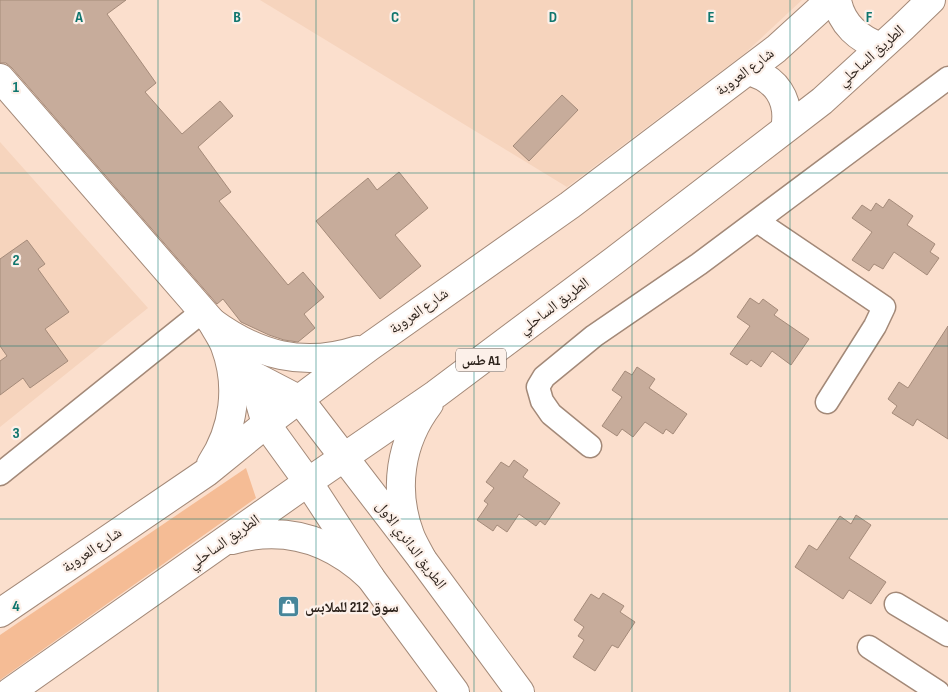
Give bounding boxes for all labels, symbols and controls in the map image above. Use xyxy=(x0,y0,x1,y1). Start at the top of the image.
text: A xyxy=(74,8,83,27)
text: B xyxy=(233,8,241,27)
text: C xyxy=(391,8,399,27)
text: D xyxy=(549,8,557,27)
text: E xyxy=(708,8,715,27)
text: F xyxy=(866,8,873,27)
street label: الطريق الساحلي xyxy=(834,21,910,92)
street label: شارع العروبة xyxy=(712,44,778,100)
text: 1 xyxy=(13,78,20,97)
text: 2 xyxy=(12,251,20,270)
street label: الطريق الساحلي xyxy=(515,273,594,340)
street label: شارع العروبة xyxy=(386,284,452,338)
road number: طس A1 xyxy=(456,348,506,372)
text: 3 xyxy=(12,424,20,443)
street label: الطريق الدائري الاول xyxy=(370,497,450,594)
street label: الطريق الساحلي xyxy=(184,510,265,575)
street label: شارع العروبة xyxy=(59,523,126,577)
shop icon: سوق 212 للملابس xyxy=(277,595,301,619)
text: 4 xyxy=(12,597,20,616)
place label: سوق 212 للملابس xyxy=(305,598,399,617)

